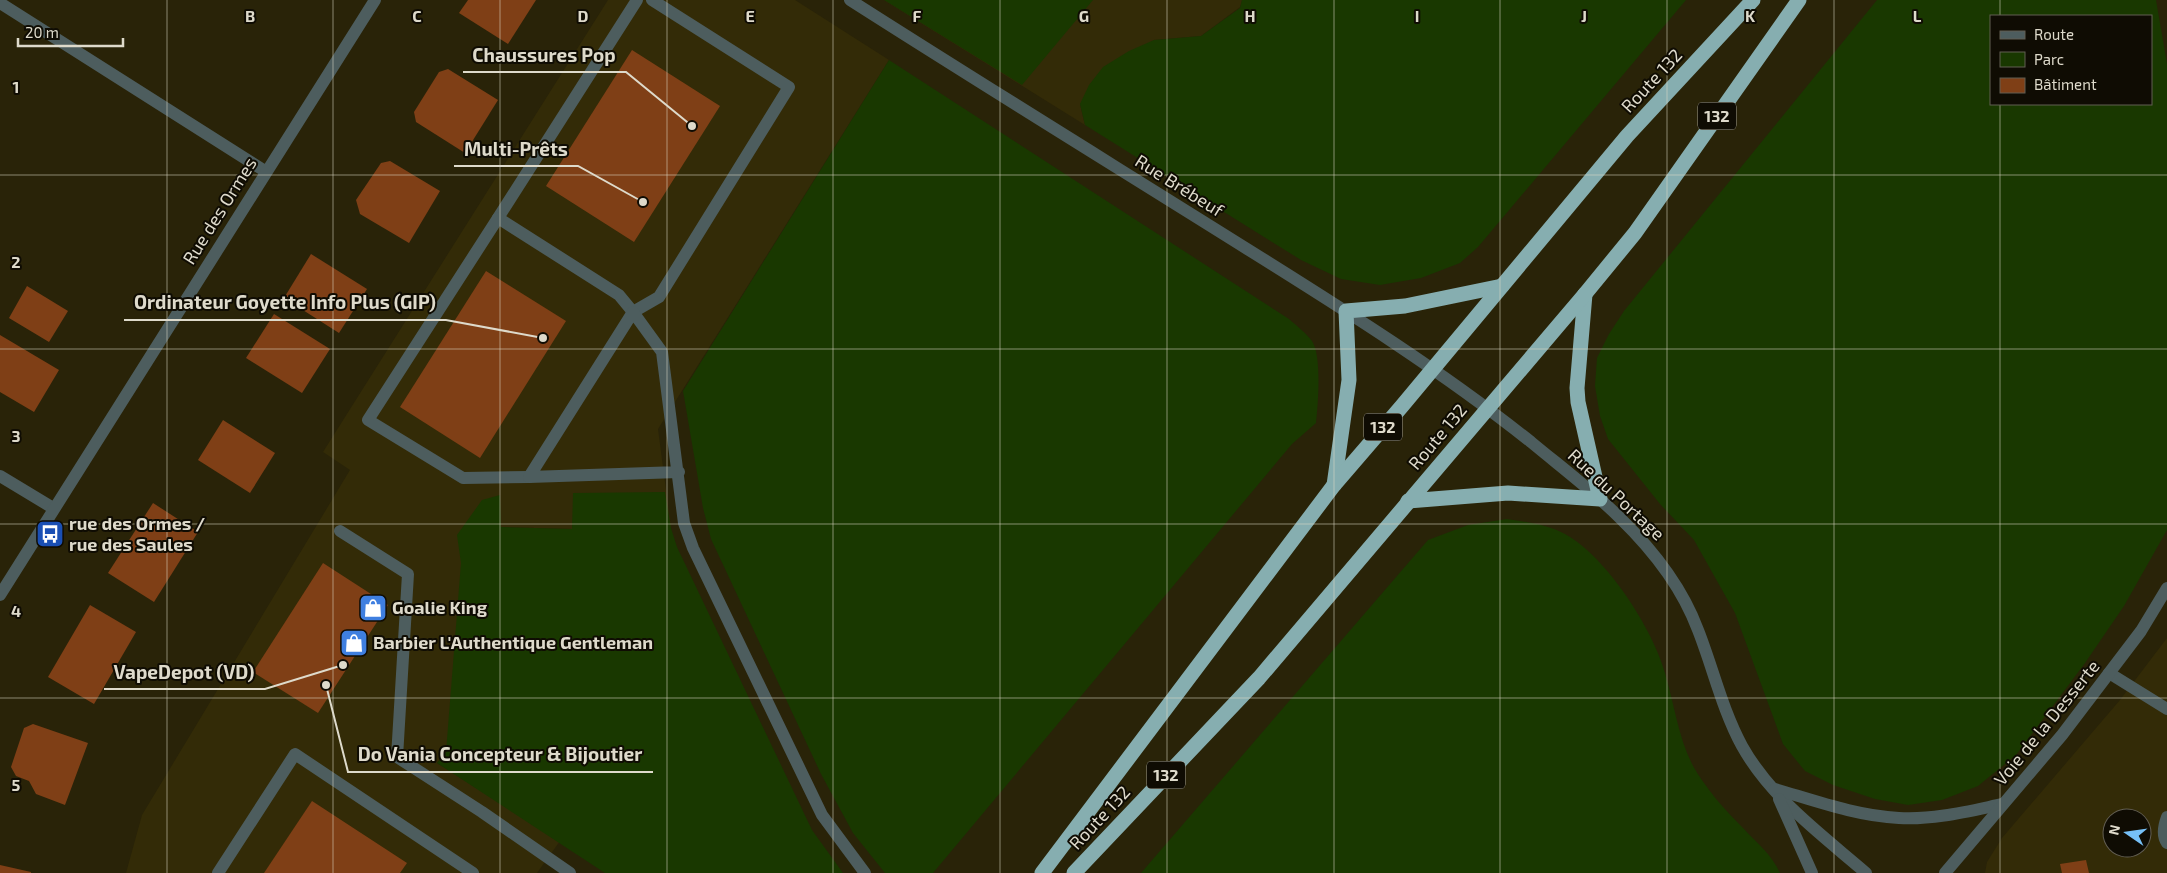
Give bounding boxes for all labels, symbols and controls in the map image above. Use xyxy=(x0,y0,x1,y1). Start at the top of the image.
text: B xyxy=(245,6,255,25)
text: C xyxy=(412,6,422,25)
text: D xyxy=(578,6,589,25)
text: E xyxy=(745,6,755,25)
text: F xyxy=(913,6,922,25)
text: G xyxy=(1079,6,1089,25)
text: H xyxy=(1244,6,1256,25)
text: I xyxy=(1415,6,1419,25)
text: J xyxy=(1581,6,1587,25)
text: K xyxy=(1745,6,1756,25)
text: L xyxy=(1913,6,1922,25)
scale bar xyxy=(18,15,122,47)
legend xyxy=(1990,15,2152,105)
text: 20 m xyxy=(25,23,59,41)
text: Route xyxy=(2034,25,2074,43)
callout: Chaussures Pop xyxy=(463,38,626,72)
text: Chaussures Pop xyxy=(472,43,616,66)
street label: Route 132 xyxy=(1616,44,1686,117)
text: Parc xyxy=(2034,50,2064,68)
text: Bâtiment xyxy=(2034,75,2097,93)
text: 1 xyxy=(13,77,19,96)
road number: 132 xyxy=(1698,102,1736,130)
callout: Multi-Prêts xyxy=(454,132,578,166)
text: Multi-Prêts xyxy=(464,137,568,160)
street label: Rue Brébeuf xyxy=(1131,149,1229,222)
street label: Rue des Ormes xyxy=(177,153,261,268)
text: 2 xyxy=(11,252,21,271)
callout: Ordinateur Goyette Info Plus (GIP) xyxy=(124,286,446,320)
text: Ordinateur Goyette Info Plus (GIP) xyxy=(134,290,436,314)
street label: Route 132 xyxy=(1403,399,1471,474)
road number: 132 xyxy=(1364,414,1402,441)
text: 3 xyxy=(11,426,21,445)
street label: Rue du Portage xyxy=(1564,444,1670,545)
place label: rue des Ormes / rue des Saules xyxy=(69,512,205,555)
bus stop icon: rue des Ormes / rue des Saules xyxy=(35,519,65,549)
shop icon: Goalie King xyxy=(358,593,388,623)
place label: Goalie King xyxy=(392,596,488,618)
text: 4 xyxy=(11,601,21,620)
shop icon: Barbier L'Authentique Gentleman xyxy=(339,628,369,658)
place label: Barbier L'Authentique Gentleman xyxy=(373,631,653,653)
callout: VapeDepot (VD) xyxy=(104,655,265,689)
street label: Voie de la Desserte xyxy=(1989,655,2104,790)
text: VapeDepot (VD) xyxy=(113,660,255,683)
callout: Do Vania Concepteur & Bijoutier xyxy=(348,738,653,772)
text: Do Vania Concepteur & Bijoutier xyxy=(358,742,642,765)
road number: 132 xyxy=(1147,762,1185,788)
text: 5 xyxy=(12,775,21,794)
street label: Route 132 xyxy=(1064,781,1134,854)
north arrow xyxy=(2102,808,2152,858)
text: N xyxy=(2104,823,2123,837)

